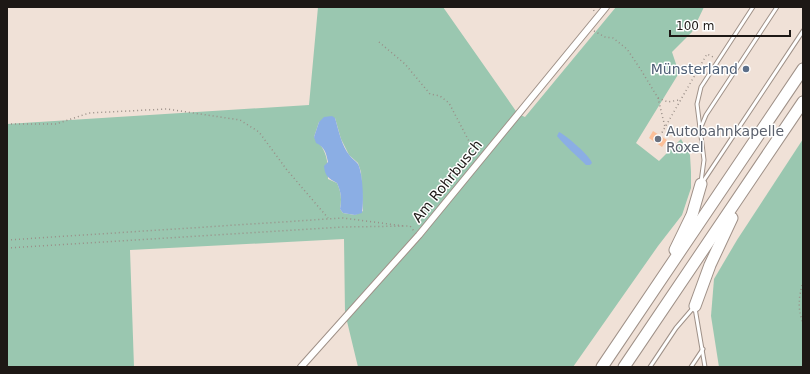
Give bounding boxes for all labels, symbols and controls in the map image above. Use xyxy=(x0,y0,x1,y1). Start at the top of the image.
scale bar xyxy=(670,12,790,38)
text: 100 m xyxy=(676,19,714,33)
place label: Münsterland xyxy=(651,61,738,77)
marker: Münsterland xyxy=(741,64,751,74)
place label: Autobahnkapelle Roxel xyxy=(666,123,784,155)
marker: Autobahnkapelle Roxel xyxy=(653,134,663,144)
street label: Am Rohrbusch xyxy=(409,136,485,226)

